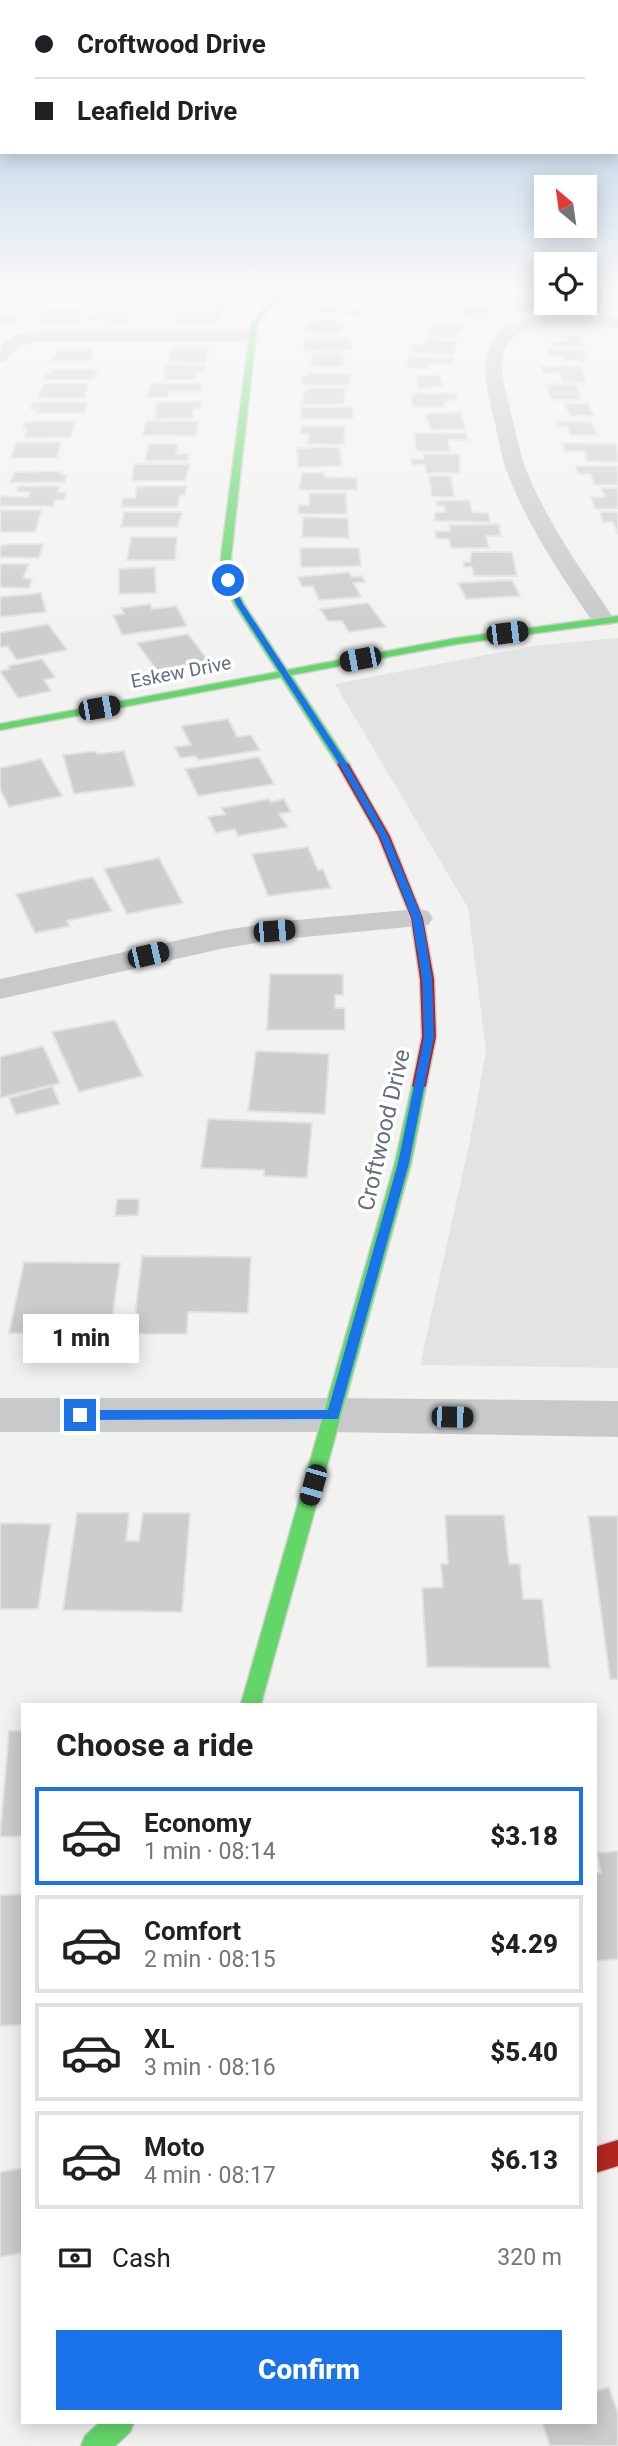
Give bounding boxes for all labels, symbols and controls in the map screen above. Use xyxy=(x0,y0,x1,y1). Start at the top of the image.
text: Croftwood Drive xyxy=(77,29,266,59)
text: Leafield Drive xyxy=(77,96,237,126)
north arrow xyxy=(534,175,597,238)
map controls xyxy=(534,175,597,315)
button: locate xyxy=(534,252,597,315)
route start xyxy=(212,564,244,596)
car xyxy=(485,620,530,646)
car xyxy=(338,645,383,673)
street label: Eskew Drive xyxy=(129,651,233,693)
car xyxy=(77,694,122,722)
car xyxy=(253,919,296,943)
car xyxy=(126,940,171,970)
street label: Croftwood Drive xyxy=(352,1047,416,1213)
callout: 1 min xyxy=(22,1314,138,1362)
text: 1 min xyxy=(52,1325,110,1352)
route end xyxy=(64,1399,96,1431)
car xyxy=(431,1406,474,1428)
car xyxy=(298,1462,329,1508)
text: Choose a ride xyxy=(56,1726,253,1764)
icon: car xyxy=(60,1805,123,1868)
text: Economy xyxy=(144,1808,251,1838)
text: $3.18 xyxy=(490,1821,558,1851)
text: 1 min · 08:14 xyxy=(144,1838,276,1865)
icon: car xyxy=(60,1913,123,1976)
text: Comfort xyxy=(144,1916,241,1946)
text: $4.29 xyxy=(490,1929,558,1959)
text: 2 min · 08:15 xyxy=(144,1946,276,1973)
icon: car xyxy=(60,2021,123,2084)
text: XL xyxy=(144,2024,175,2054)
text: $5.40 xyxy=(490,2037,558,2067)
text: 3 min · 08:16 xyxy=(144,2054,276,2081)
icon: car xyxy=(60,2129,123,2192)
text: Moto xyxy=(144,2132,205,2162)
text: $6.13 xyxy=(490,2145,558,2175)
text: 4 min · 08:17 xyxy=(144,2162,276,2189)
icon: cash xyxy=(56,2239,94,2277)
text: Cash xyxy=(112,2243,171,2273)
text: 320 m xyxy=(497,2244,562,2271)
button: Confirm xyxy=(56,2330,562,2410)

